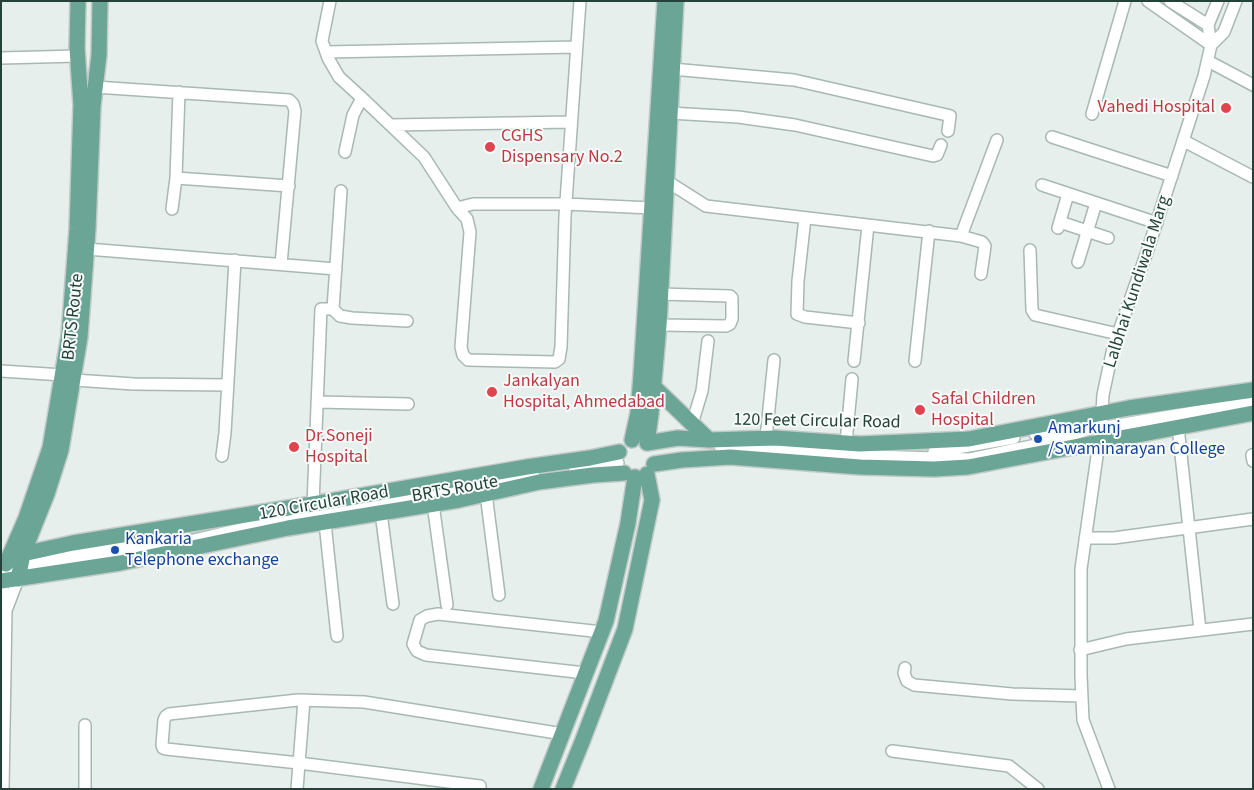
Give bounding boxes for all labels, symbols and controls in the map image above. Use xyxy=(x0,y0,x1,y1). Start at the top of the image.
place label: Vahedi Hospital xyxy=(1098,97,1215,119)
marker: Vahedi Hospital xyxy=(1219,101,1233,115)
place label: CGHS Dispensary No.2 xyxy=(501,126,623,168)
marker: CGHS Dispensary No.2 xyxy=(483,140,497,154)
street label: Lalbhai Kundiwala Marg xyxy=(1100,193,1176,371)
street label: BRTS Route xyxy=(59,273,89,361)
place label: Jankalyan Hospital, Ahmedabad xyxy=(503,371,665,414)
marker: Jankalyan Hospital, Ahmedabad xyxy=(485,385,499,399)
place label: Safal Children Hospital xyxy=(931,389,1036,432)
marker: Safal Children Hospital xyxy=(913,403,927,417)
street label: 120 Feet Circular Road xyxy=(733,410,901,434)
place label: Amarkunj /Swaminarayan College xyxy=(1048,418,1225,460)
place label: Dr.Soneji Hospital xyxy=(305,426,373,468)
marker: Amarkunj /Swaminarayan College xyxy=(1032,433,1044,445)
marker: Dr.Soneji Hospital xyxy=(287,440,301,454)
street label: BRTS Route xyxy=(410,472,500,508)
street label: 120 Circular Road xyxy=(257,482,391,526)
place label: Kankaria Telephone exchange xyxy=(125,529,279,572)
marker: Kankaria Telephone exchange xyxy=(109,544,121,556)

